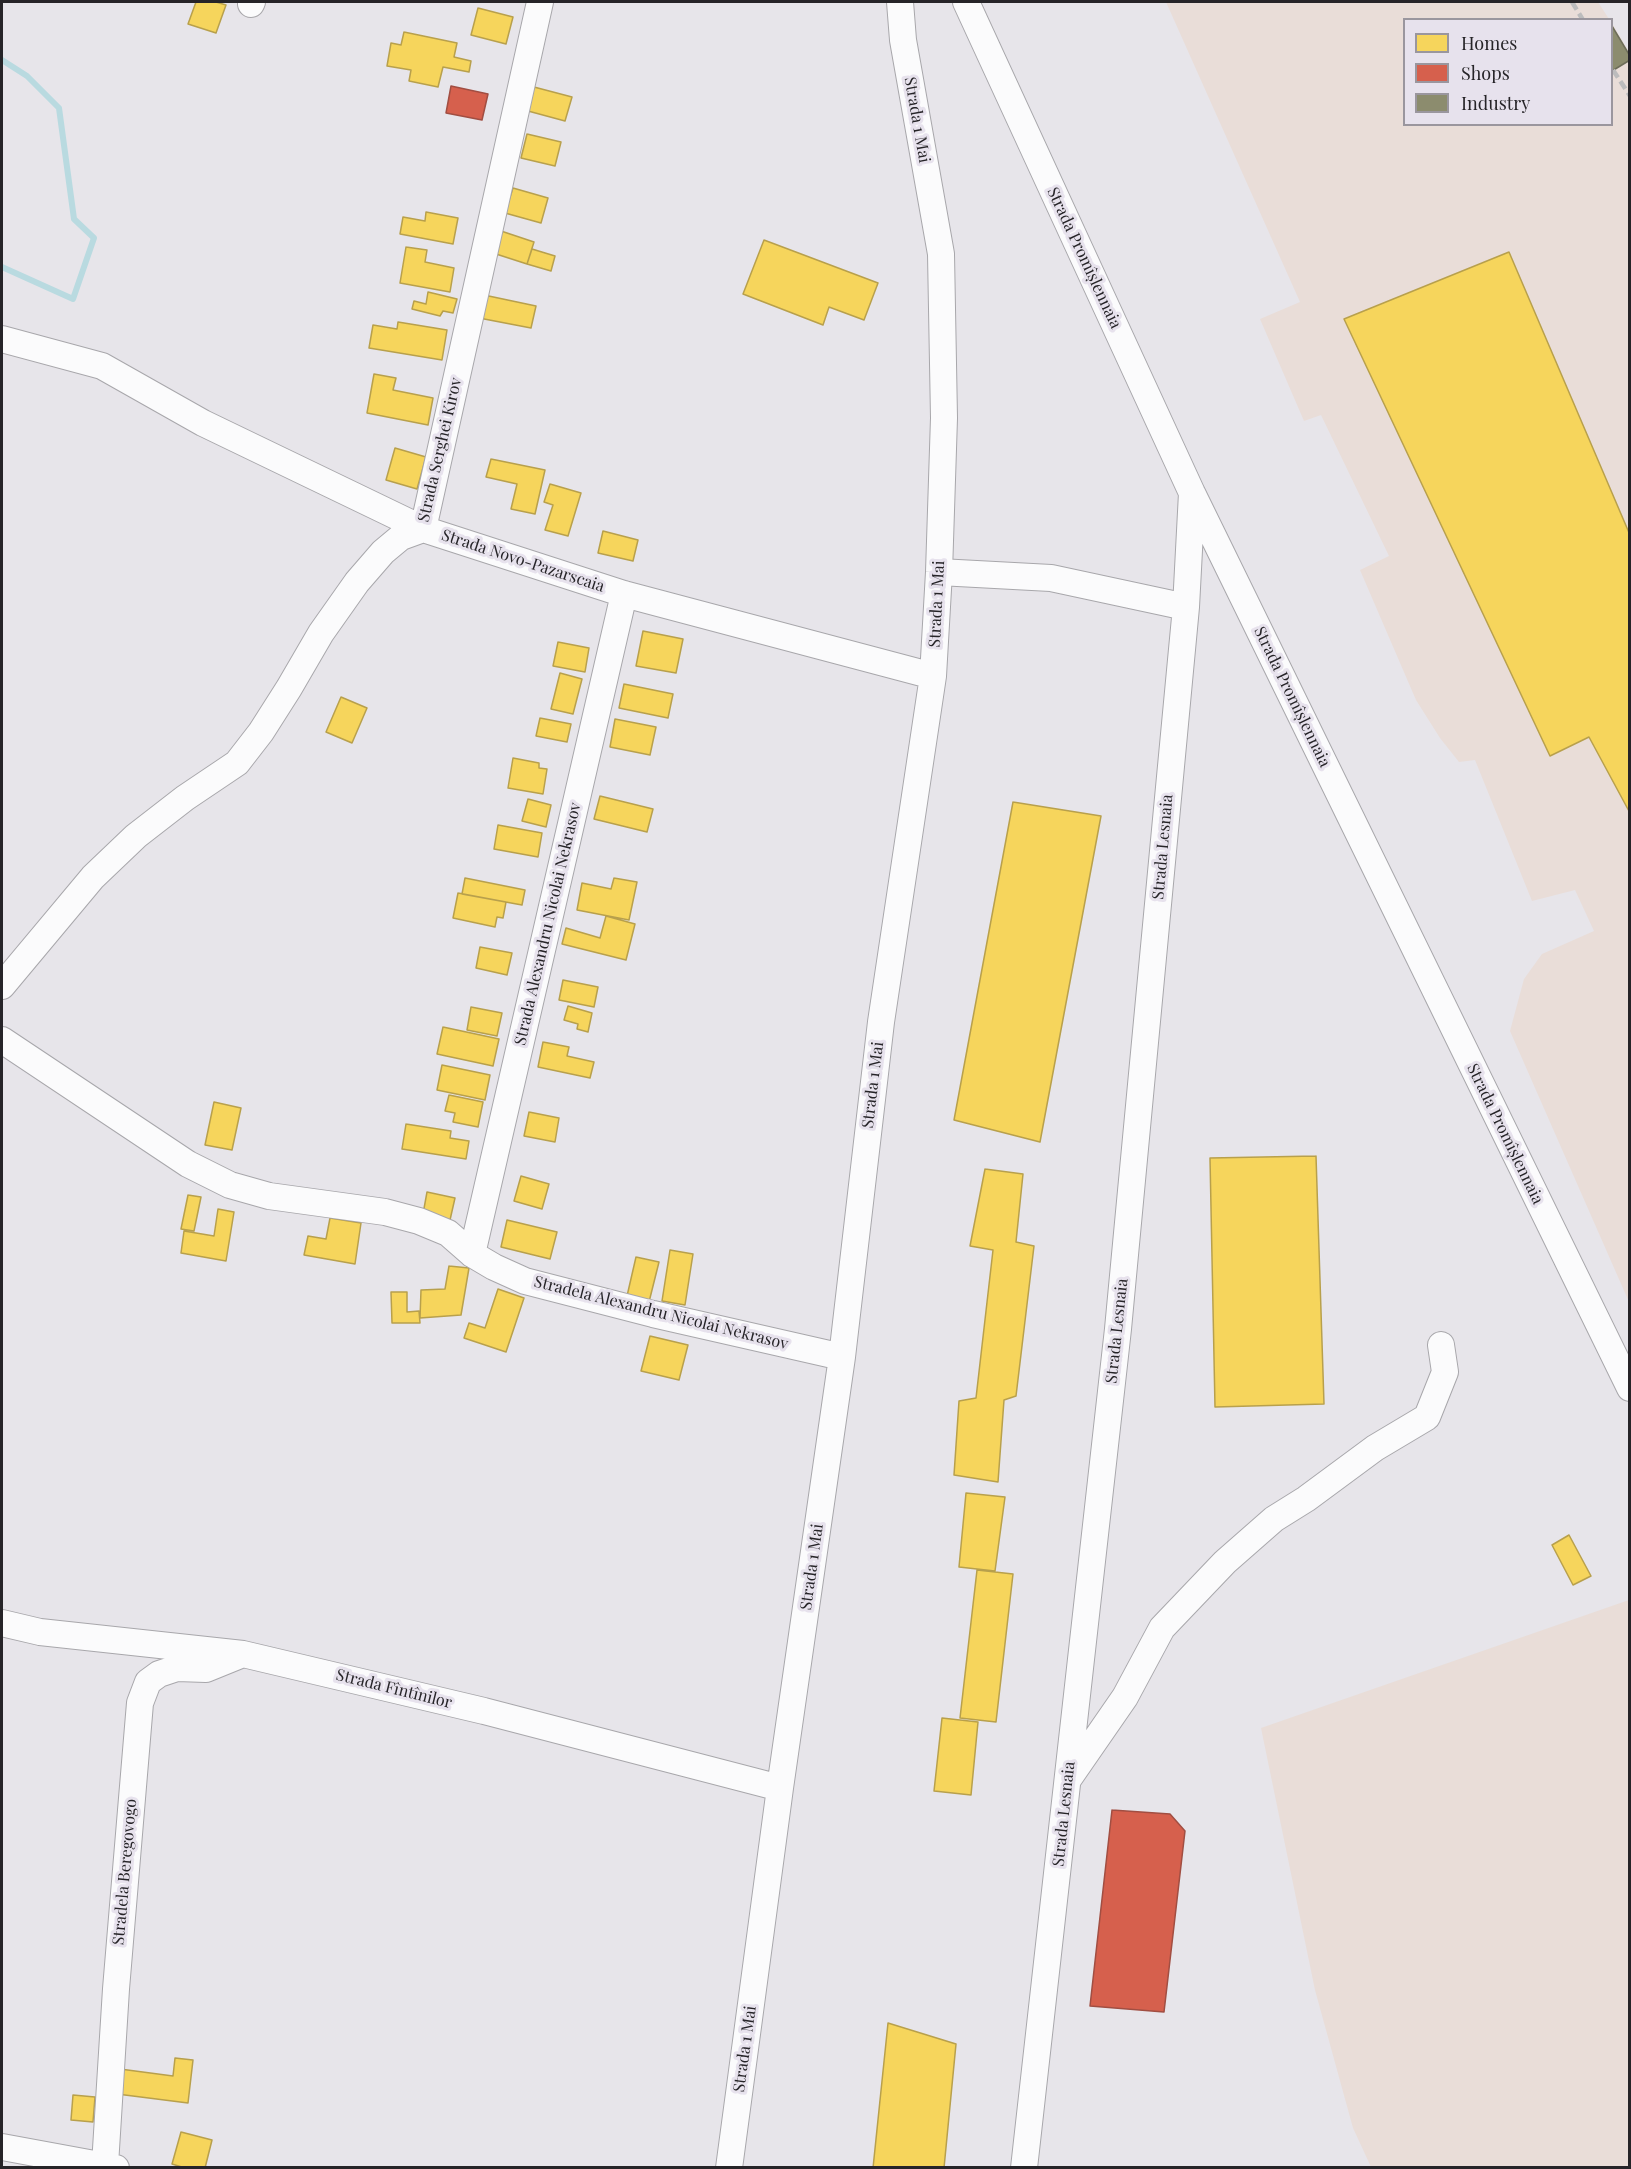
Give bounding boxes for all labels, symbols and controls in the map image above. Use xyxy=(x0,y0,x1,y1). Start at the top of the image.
legend xyxy=(1403,18,1613,126)
text: Homes xyxy=(1461,31,1517,55)
text: Shops xyxy=(1461,61,1510,85)
street label: Strada 1 Mai xyxy=(900,75,934,165)
text: Industry xyxy=(1461,91,1530,115)
street label: Strada Promîșlennaia xyxy=(1043,184,1125,332)
street label: Strada Serghei Kirov xyxy=(414,376,466,524)
street label: Strada Novo-Pazarscaia xyxy=(439,526,607,596)
street label: Strada 1 Mai xyxy=(925,560,949,648)
street label: Strada Promîșlennaia xyxy=(1250,624,1334,770)
street label: Strada Lesnaia xyxy=(1149,794,1177,900)
street label: Strada Alexandru Nicolai Nekrasov xyxy=(511,801,585,1047)
street label: Strada 1 Mai xyxy=(858,1041,888,1129)
street label: Strada Promîșlennaia xyxy=(1463,1061,1547,1207)
street label: Stradela Alexandru Nicolai Nekrasov xyxy=(532,1272,790,1354)
street label: Strada Lesnaia xyxy=(1102,1278,1132,1384)
street label: Strada 1 Mai xyxy=(796,1523,828,1611)
street label: Strada Fîntînilor xyxy=(334,1665,454,1713)
street label: Strada Lesnaia xyxy=(1049,1761,1079,1867)
street label: Stradela Beregovogo xyxy=(109,1798,141,1946)
street label: Strada 1 Mai xyxy=(729,2005,761,2093)

